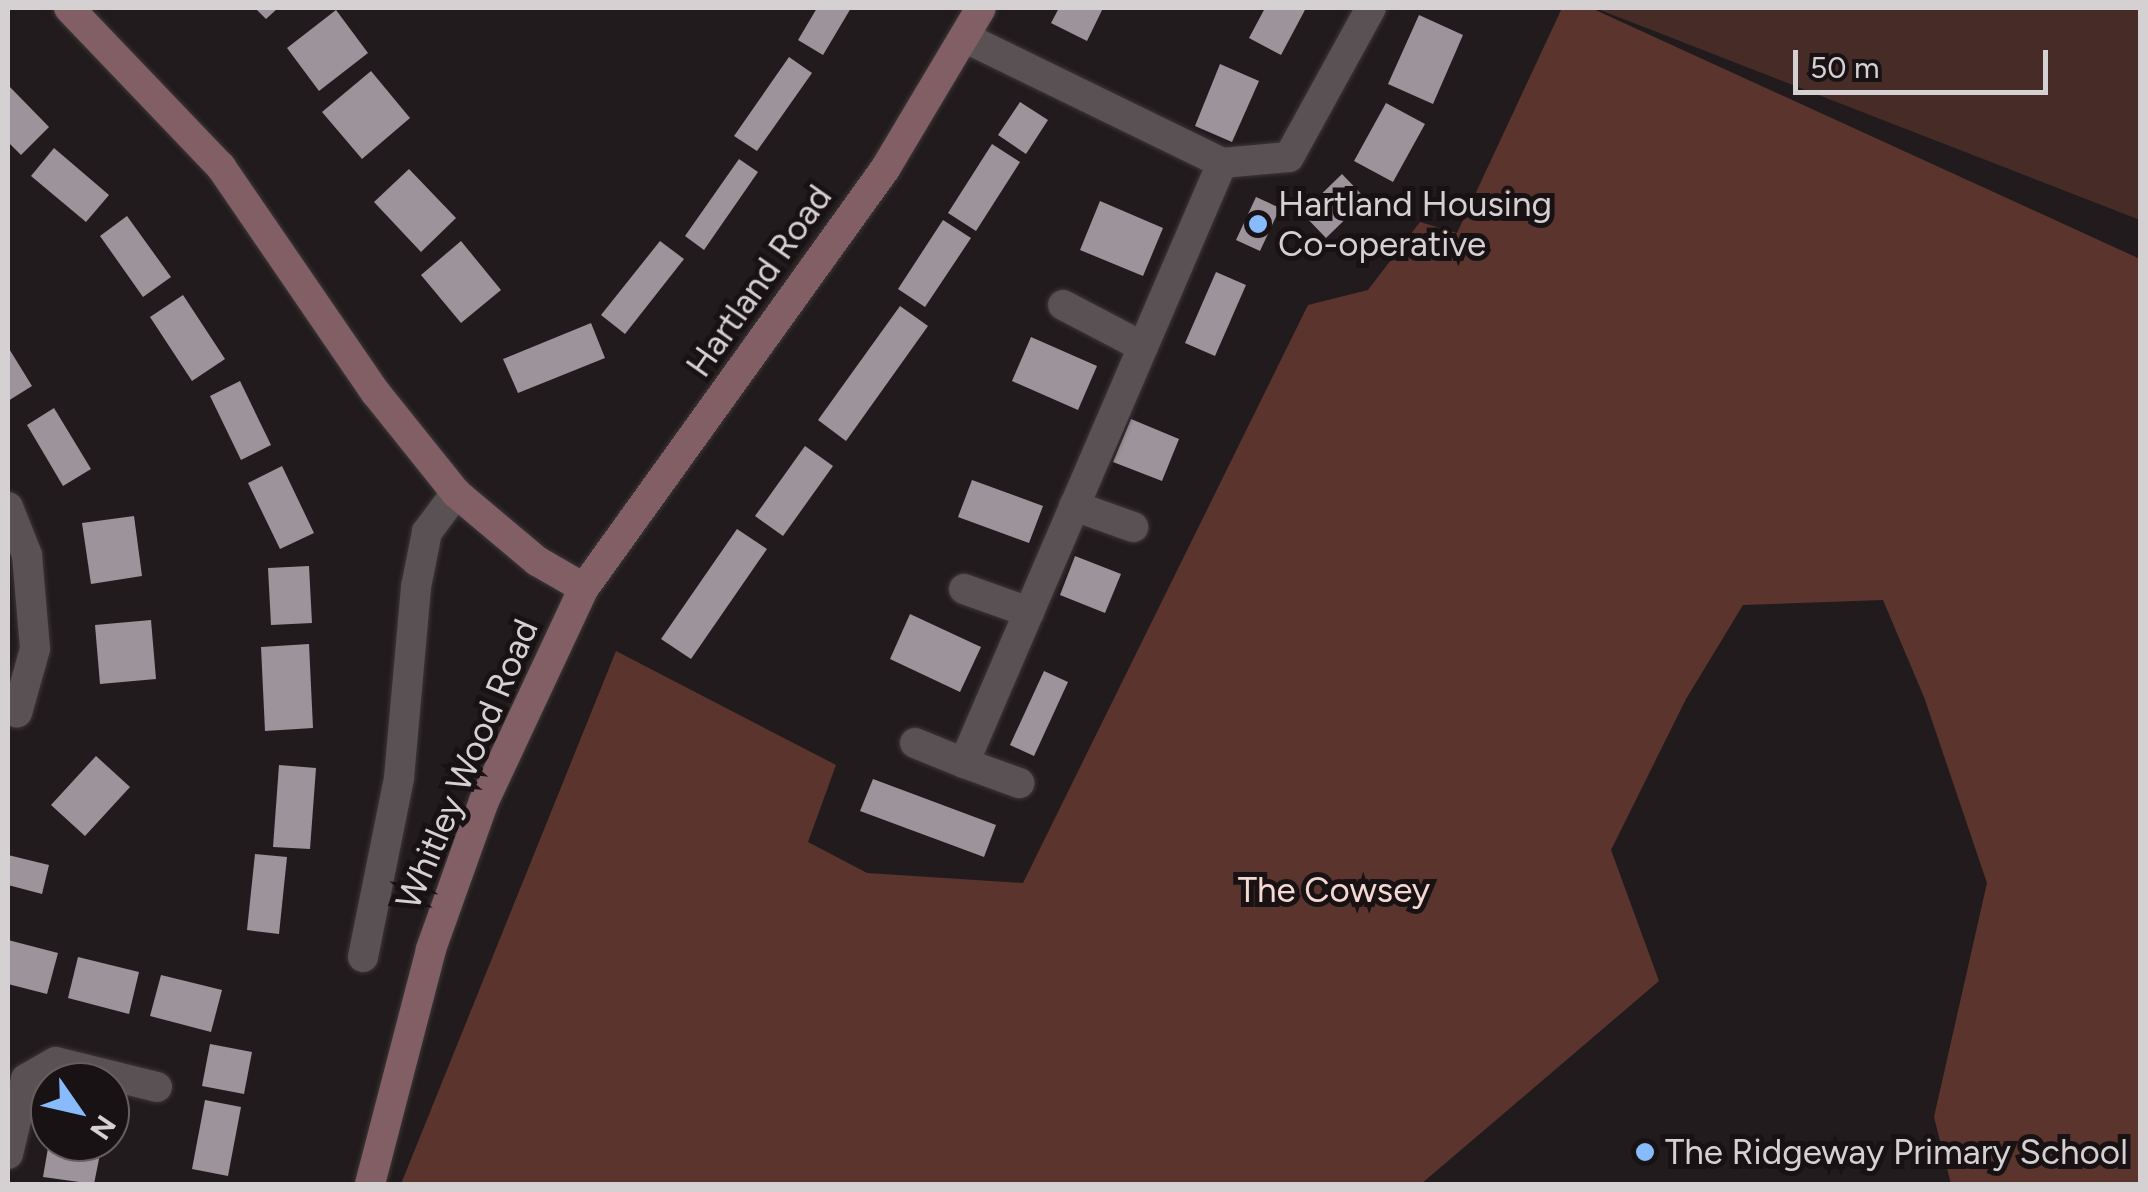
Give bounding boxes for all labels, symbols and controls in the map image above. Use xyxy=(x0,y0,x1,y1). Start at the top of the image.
scale bar xyxy=(1798,30,2053,92)
text: 50 m xyxy=(1810,49,1879,86)
street label: Hartland Road xyxy=(678,177,840,385)
place label: Hartland Housing Co-operative xyxy=(1278,183,1552,265)
marker: Hartland Housing Co-operative xyxy=(1247,213,1269,235)
street label: Whitley Wood Road xyxy=(387,613,547,915)
park label: The Cowsey xyxy=(1238,869,1430,911)
north arrow xyxy=(30,1062,130,1162)
text: N xyxy=(83,1109,123,1146)
place label: The Ridgeway Primary School xyxy=(1665,1131,2128,1173)
marker: The Ridgeway Primary School xyxy=(1634,1141,1656,1163)

